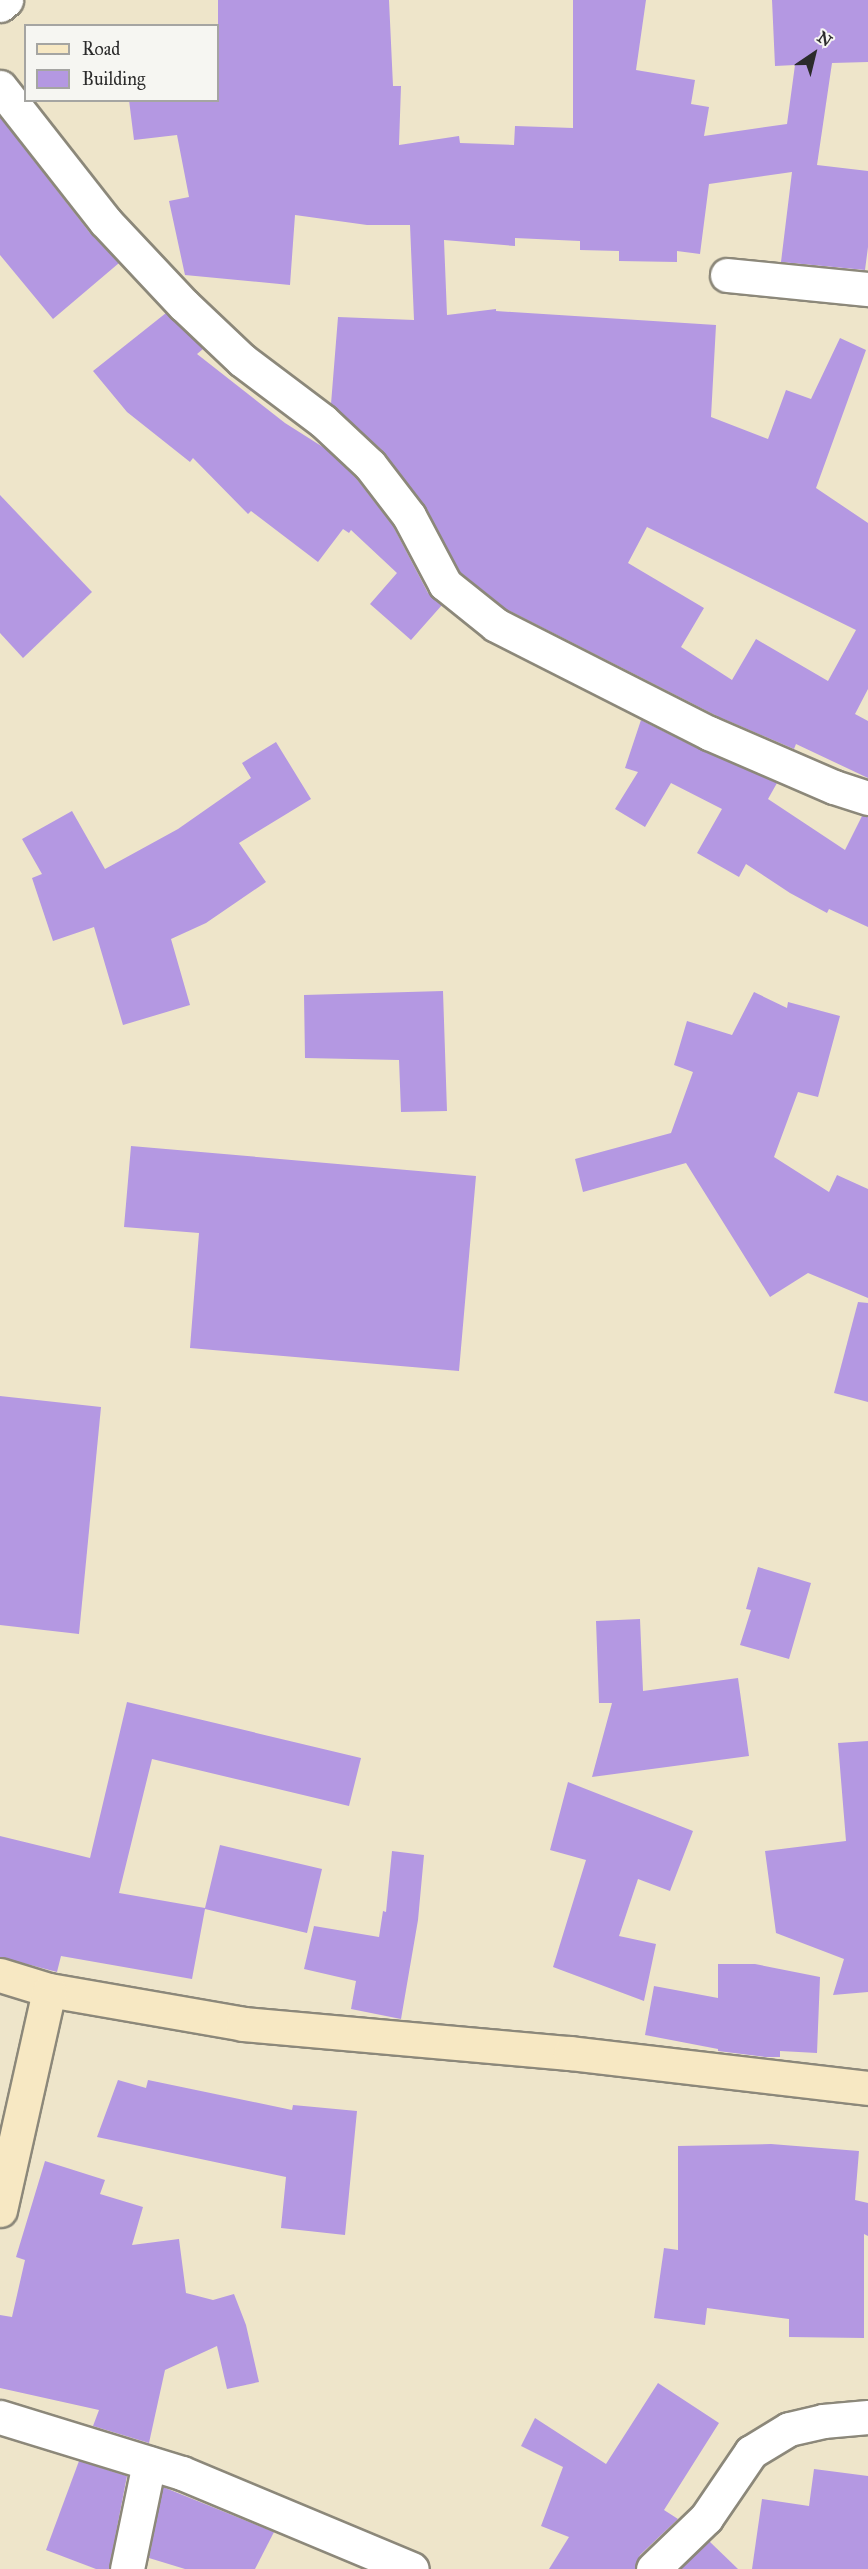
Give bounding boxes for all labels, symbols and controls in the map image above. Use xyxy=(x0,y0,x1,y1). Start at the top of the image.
legend xyxy=(24,24,219,102)
north arrow xyxy=(784,24,844,84)
text: N xyxy=(814,27,836,51)
text: Road xyxy=(82,38,120,60)
text: Building xyxy=(82,68,145,90)

